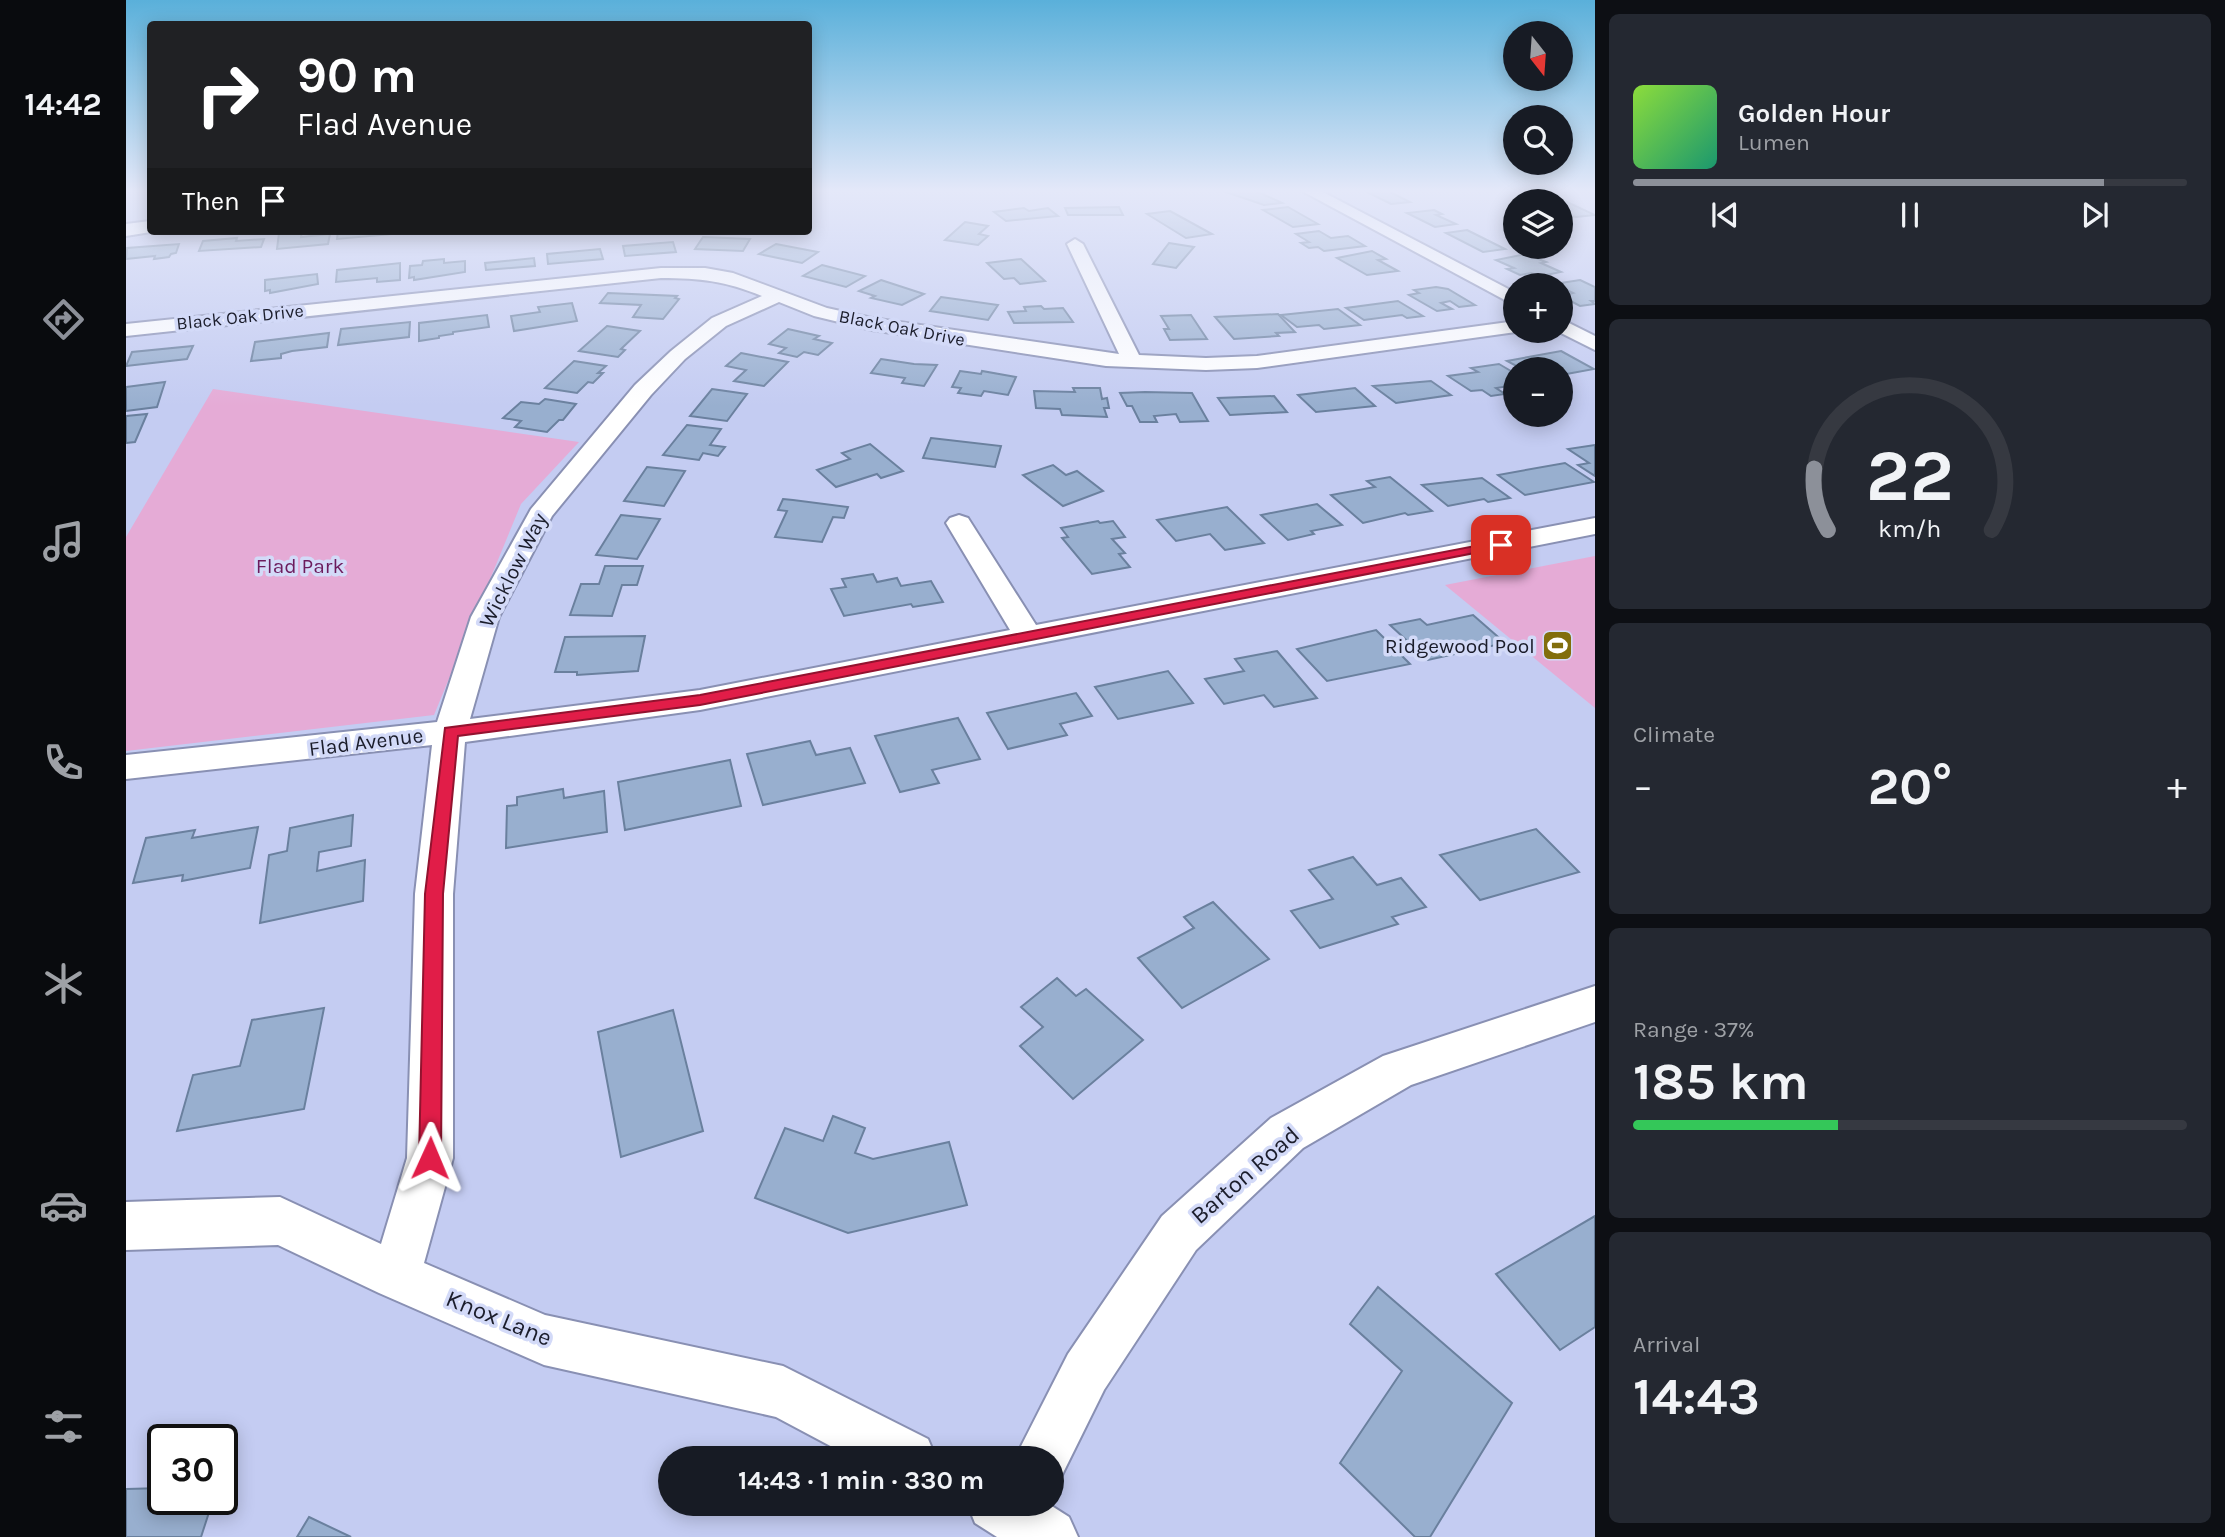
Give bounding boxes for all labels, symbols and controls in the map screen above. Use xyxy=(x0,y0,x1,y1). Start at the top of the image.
north arrow xyxy=(1503,21,1573,91)
map controls xyxy=(1503,21,1573,427)
text: 90 m xyxy=(297,47,417,104)
icon: right xyxy=(182,49,273,140)
text: 14:42 xyxy=(24,86,102,123)
text: Golden Hour xyxy=(1738,98,1890,129)
button: search xyxy=(1503,105,1573,175)
text: Flad Avenue xyxy=(297,106,472,143)
text: Lumen xyxy=(1738,129,1810,156)
icon: arrive xyxy=(254,182,292,220)
text: Then xyxy=(182,186,240,217)
button: layers xyxy=(1503,189,1573,259)
icon: previous xyxy=(1706,196,1744,234)
icon: pause xyxy=(1891,196,1929,234)
icon: next xyxy=(2076,196,2114,234)
button: + xyxy=(1503,273,1573,343)
icon: directions xyxy=(39,295,88,344)
street label: Black Oak Drive xyxy=(175,299,305,335)
street label: Black Oak Drive xyxy=(837,305,967,351)
button: − xyxy=(1503,357,1573,427)
text: 22 xyxy=(1866,433,1954,518)
street label: Wicklow Way xyxy=(474,509,552,631)
text: km/h xyxy=(1878,514,1942,543)
pin xyxy=(1471,515,1531,575)
icon: music xyxy=(39,517,88,566)
icon: arrive xyxy=(1482,526,1520,564)
park label: Flad Park xyxy=(256,554,344,578)
sports icon: Ridgewood Pool xyxy=(1541,629,1575,663)
place label: Ridgewood Pool xyxy=(1385,634,1535,658)
text: Climate xyxy=(1633,721,1715,748)
street label: Flad Avenue xyxy=(307,723,425,761)
icon: phone xyxy=(39,738,88,787)
text: 20° xyxy=(1868,756,1952,817)
text: − xyxy=(1633,764,1653,809)
text: + xyxy=(2167,764,2187,809)
icon: climate xyxy=(39,959,88,1008)
text: Range · 37% xyxy=(1633,1016,1755,1043)
text: 185 km xyxy=(1633,1051,1809,1112)
street label: Barton Road xyxy=(1185,1120,1305,1230)
position arrow xyxy=(393,1121,467,1195)
icon: car xyxy=(39,1181,88,1230)
street label: Knox Lane xyxy=(442,1284,556,1352)
text: Arrival xyxy=(1633,1331,1700,1358)
text: 14:43 xyxy=(1633,1366,1760,1427)
icon: filters xyxy=(39,1402,88,1451)
speed limit sign: 30 xyxy=(147,1424,238,1515)
text: 14:43 · 1 min · 330 m xyxy=(738,1465,984,1496)

